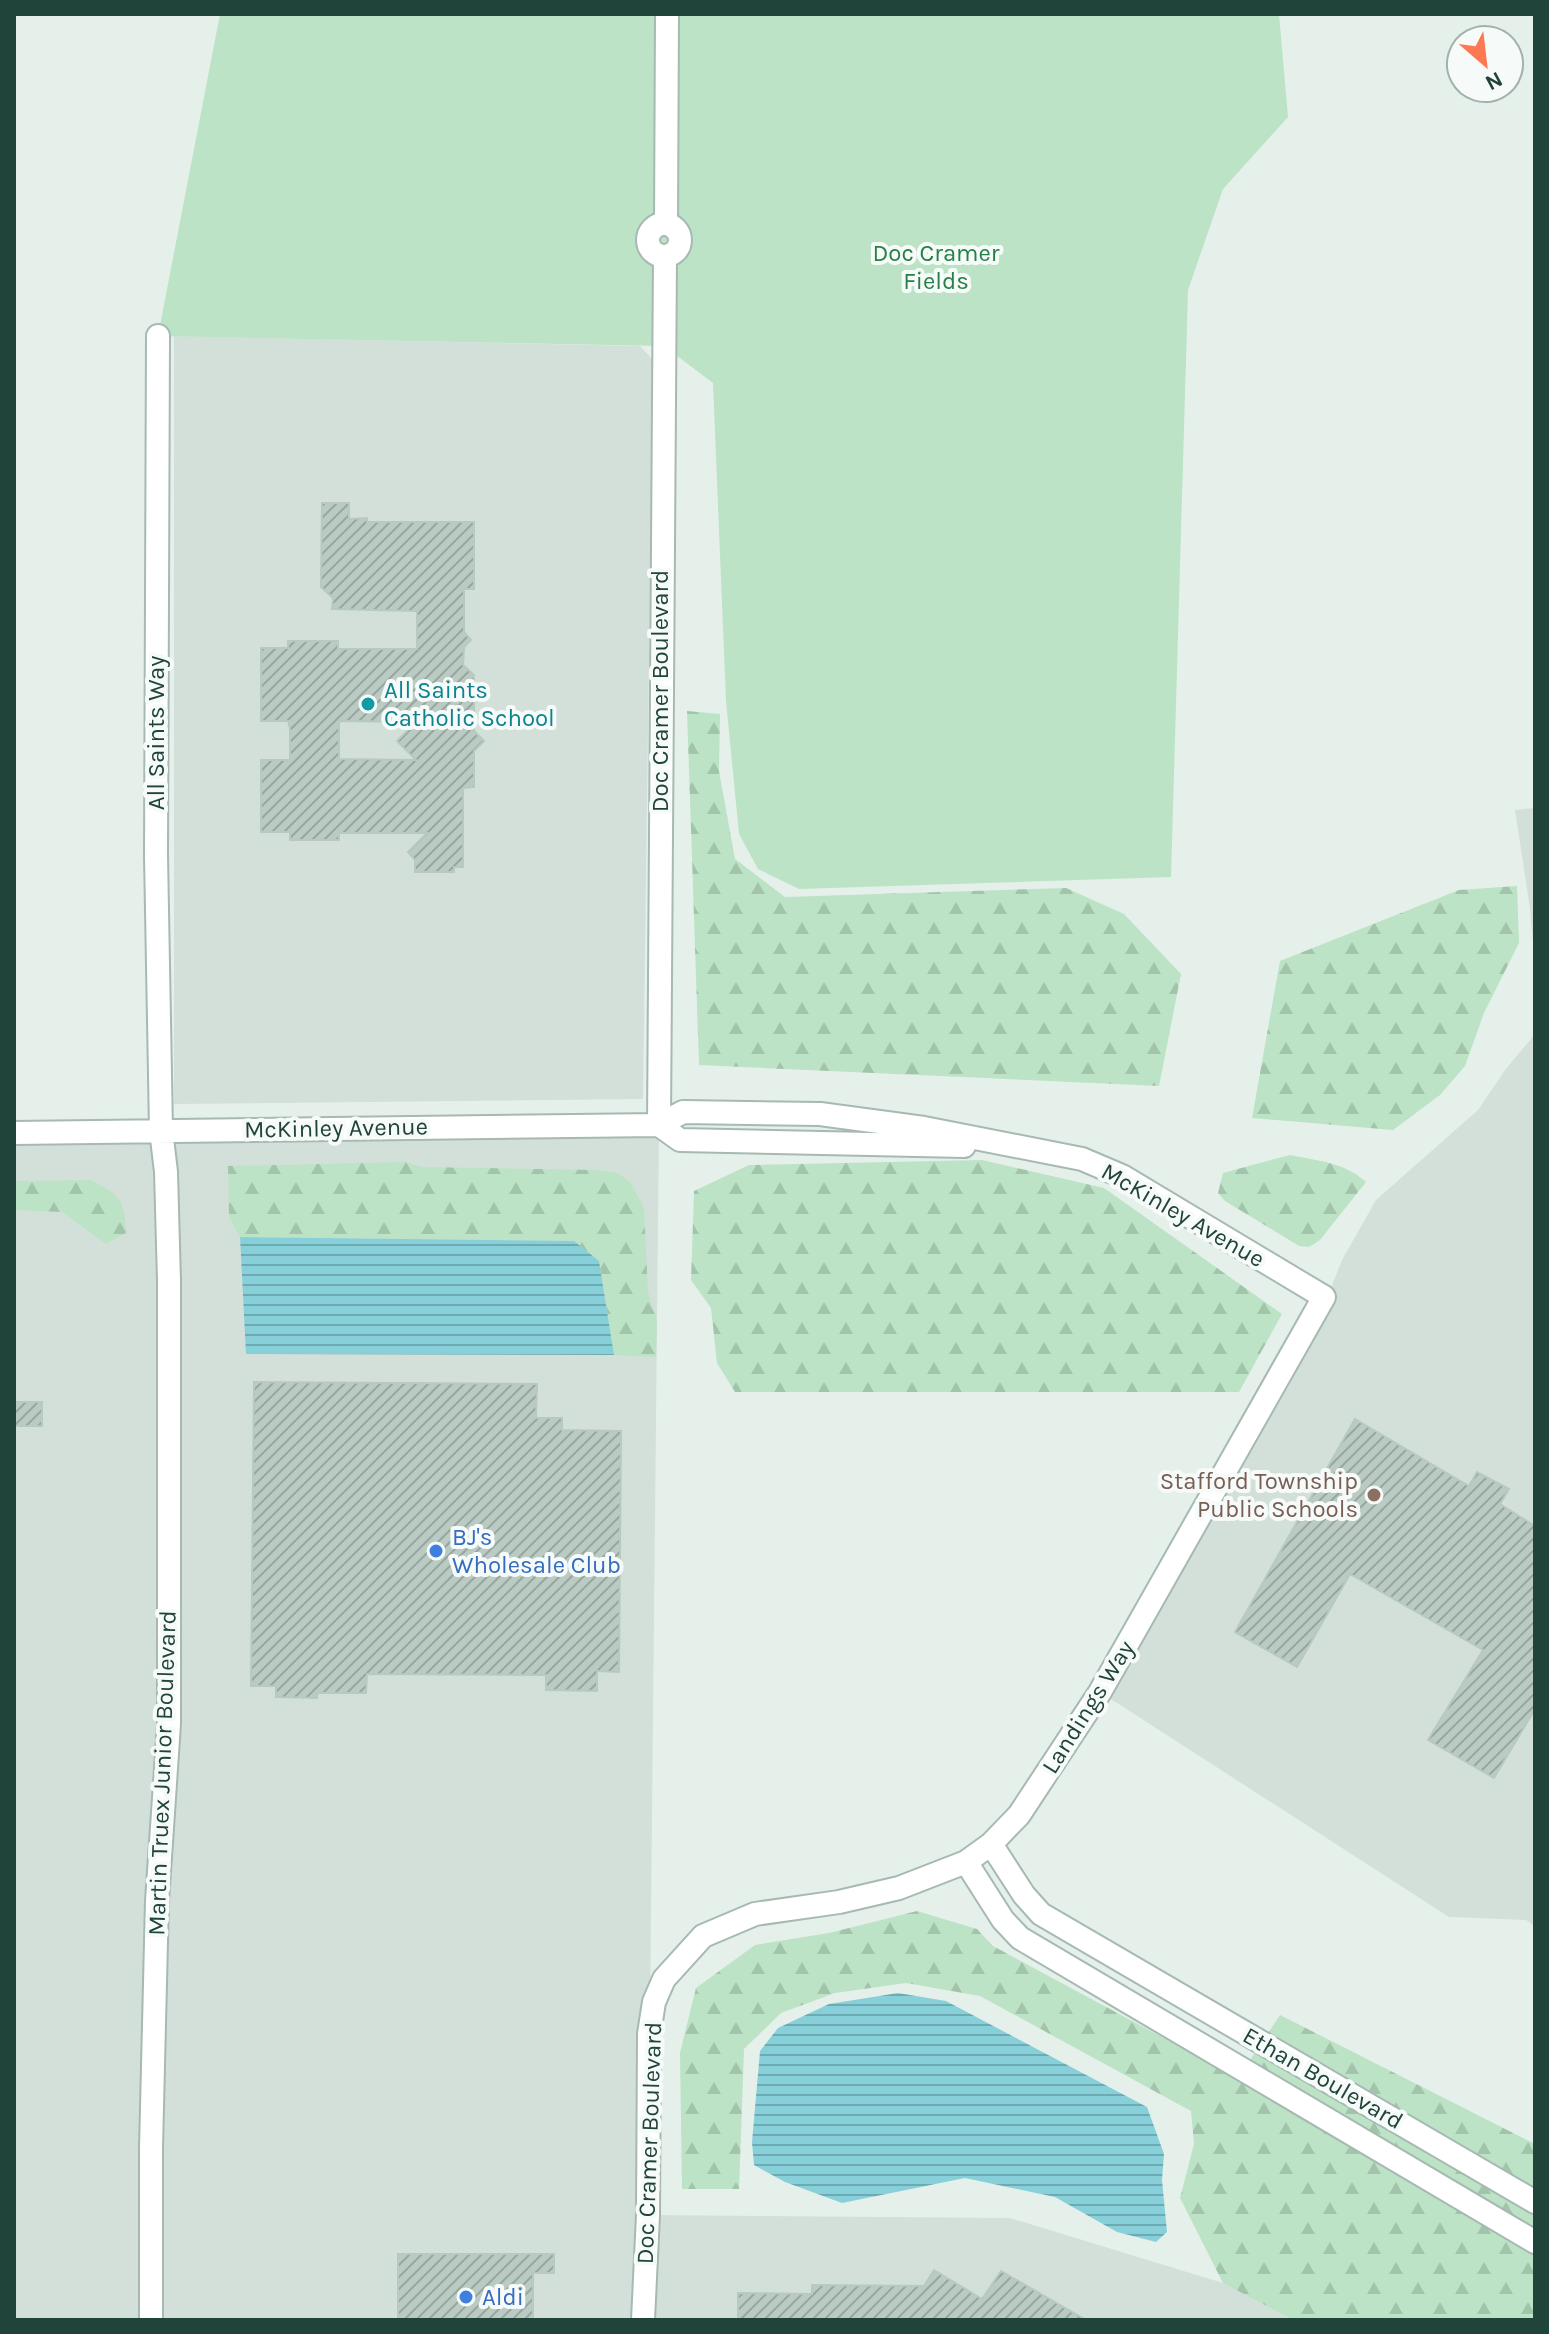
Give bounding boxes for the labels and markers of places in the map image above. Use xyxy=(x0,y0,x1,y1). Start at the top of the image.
place label: All Saints Catholic School xyxy=(384,676,555,732)
marker: All Saints Catholic School xyxy=(359,695,377,713)
place label: Stafford Township Public Schools xyxy=(1160,1467,1358,1523)
marker: Stafford Township Public Schools xyxy=(1365,1486,1383,1504)
place label: BJ's Wholesale Club xyxy=(452,1523,621,1579)
marker: BJ's Wholesale Club xyxy=(427,1542,445,1560)
place label: Aldi xyxy=(482,2283,524,2311)
marker: Aldi xyxy=(457,2288,475,2306)

